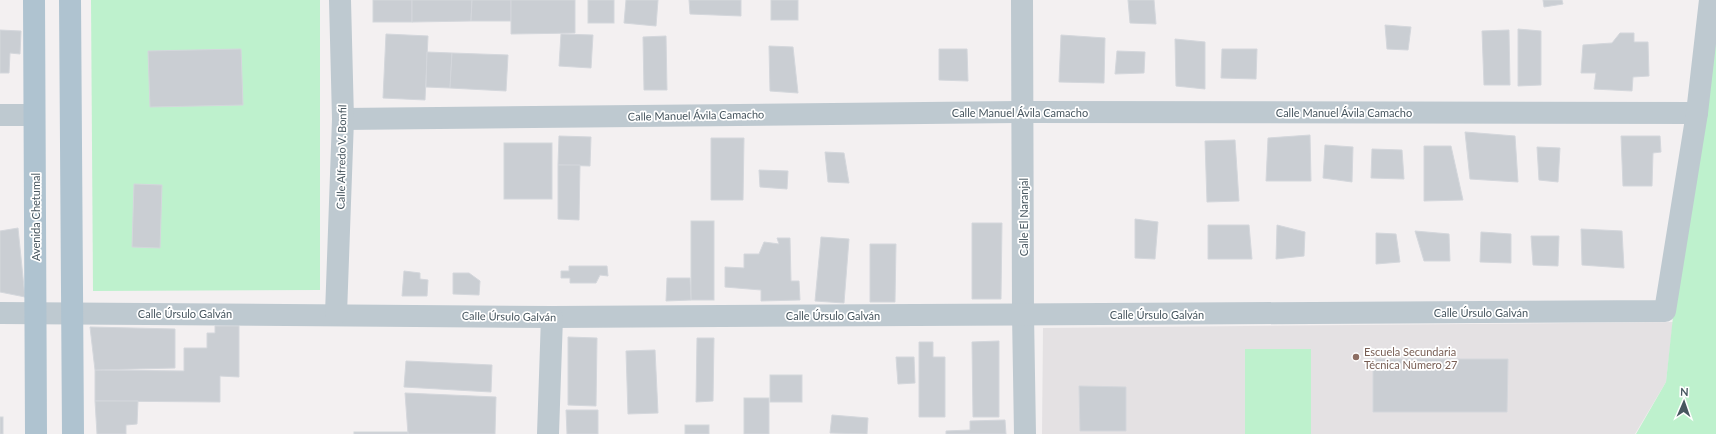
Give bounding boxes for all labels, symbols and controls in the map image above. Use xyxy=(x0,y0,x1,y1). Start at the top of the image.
street label: Calle Alfredo V. Bonfil xyxy=(334,104,348,210)
street label: Calle Manuel Ávila Camacho xyxy=(952,106,1088,119)
street label: Calle Manuel Ávila Camacho xyxy=(1276,106,1412,119)
street label: Calle Manuel Ávila Camacho xyxy=(628,107,764,123)
street label: Avenida Chetumal xyxy=(29,173,42,261)
street label: Calle El Naranjal xyxy=(1017,178,1030,256)
street label: Calle Úrsulo Galván xyxy=(1434,306,1528,319)
street label: Calle Úrsulo Galván xyxy=(138,307,232,320)
street label: Calle Úrsulo Galván xyxy=(1110,308,1204,321)
street label: Calle Úrsulo Galván xyxy=(462,309,556,323)
street label: Calle Úrsulo Galván xyxy=(786,309,880,322)
place label: Escuela Secundaria Técnica Número 27 xyxy=(1364,345,1457,371)
marker: Escuela Secundaria Técnica Número 27 xyxy=(1351,352,1361,362)
north arrow xyxy=(1664,382,1704,422)
text: N xyxy=(1680,385,1689,398)

